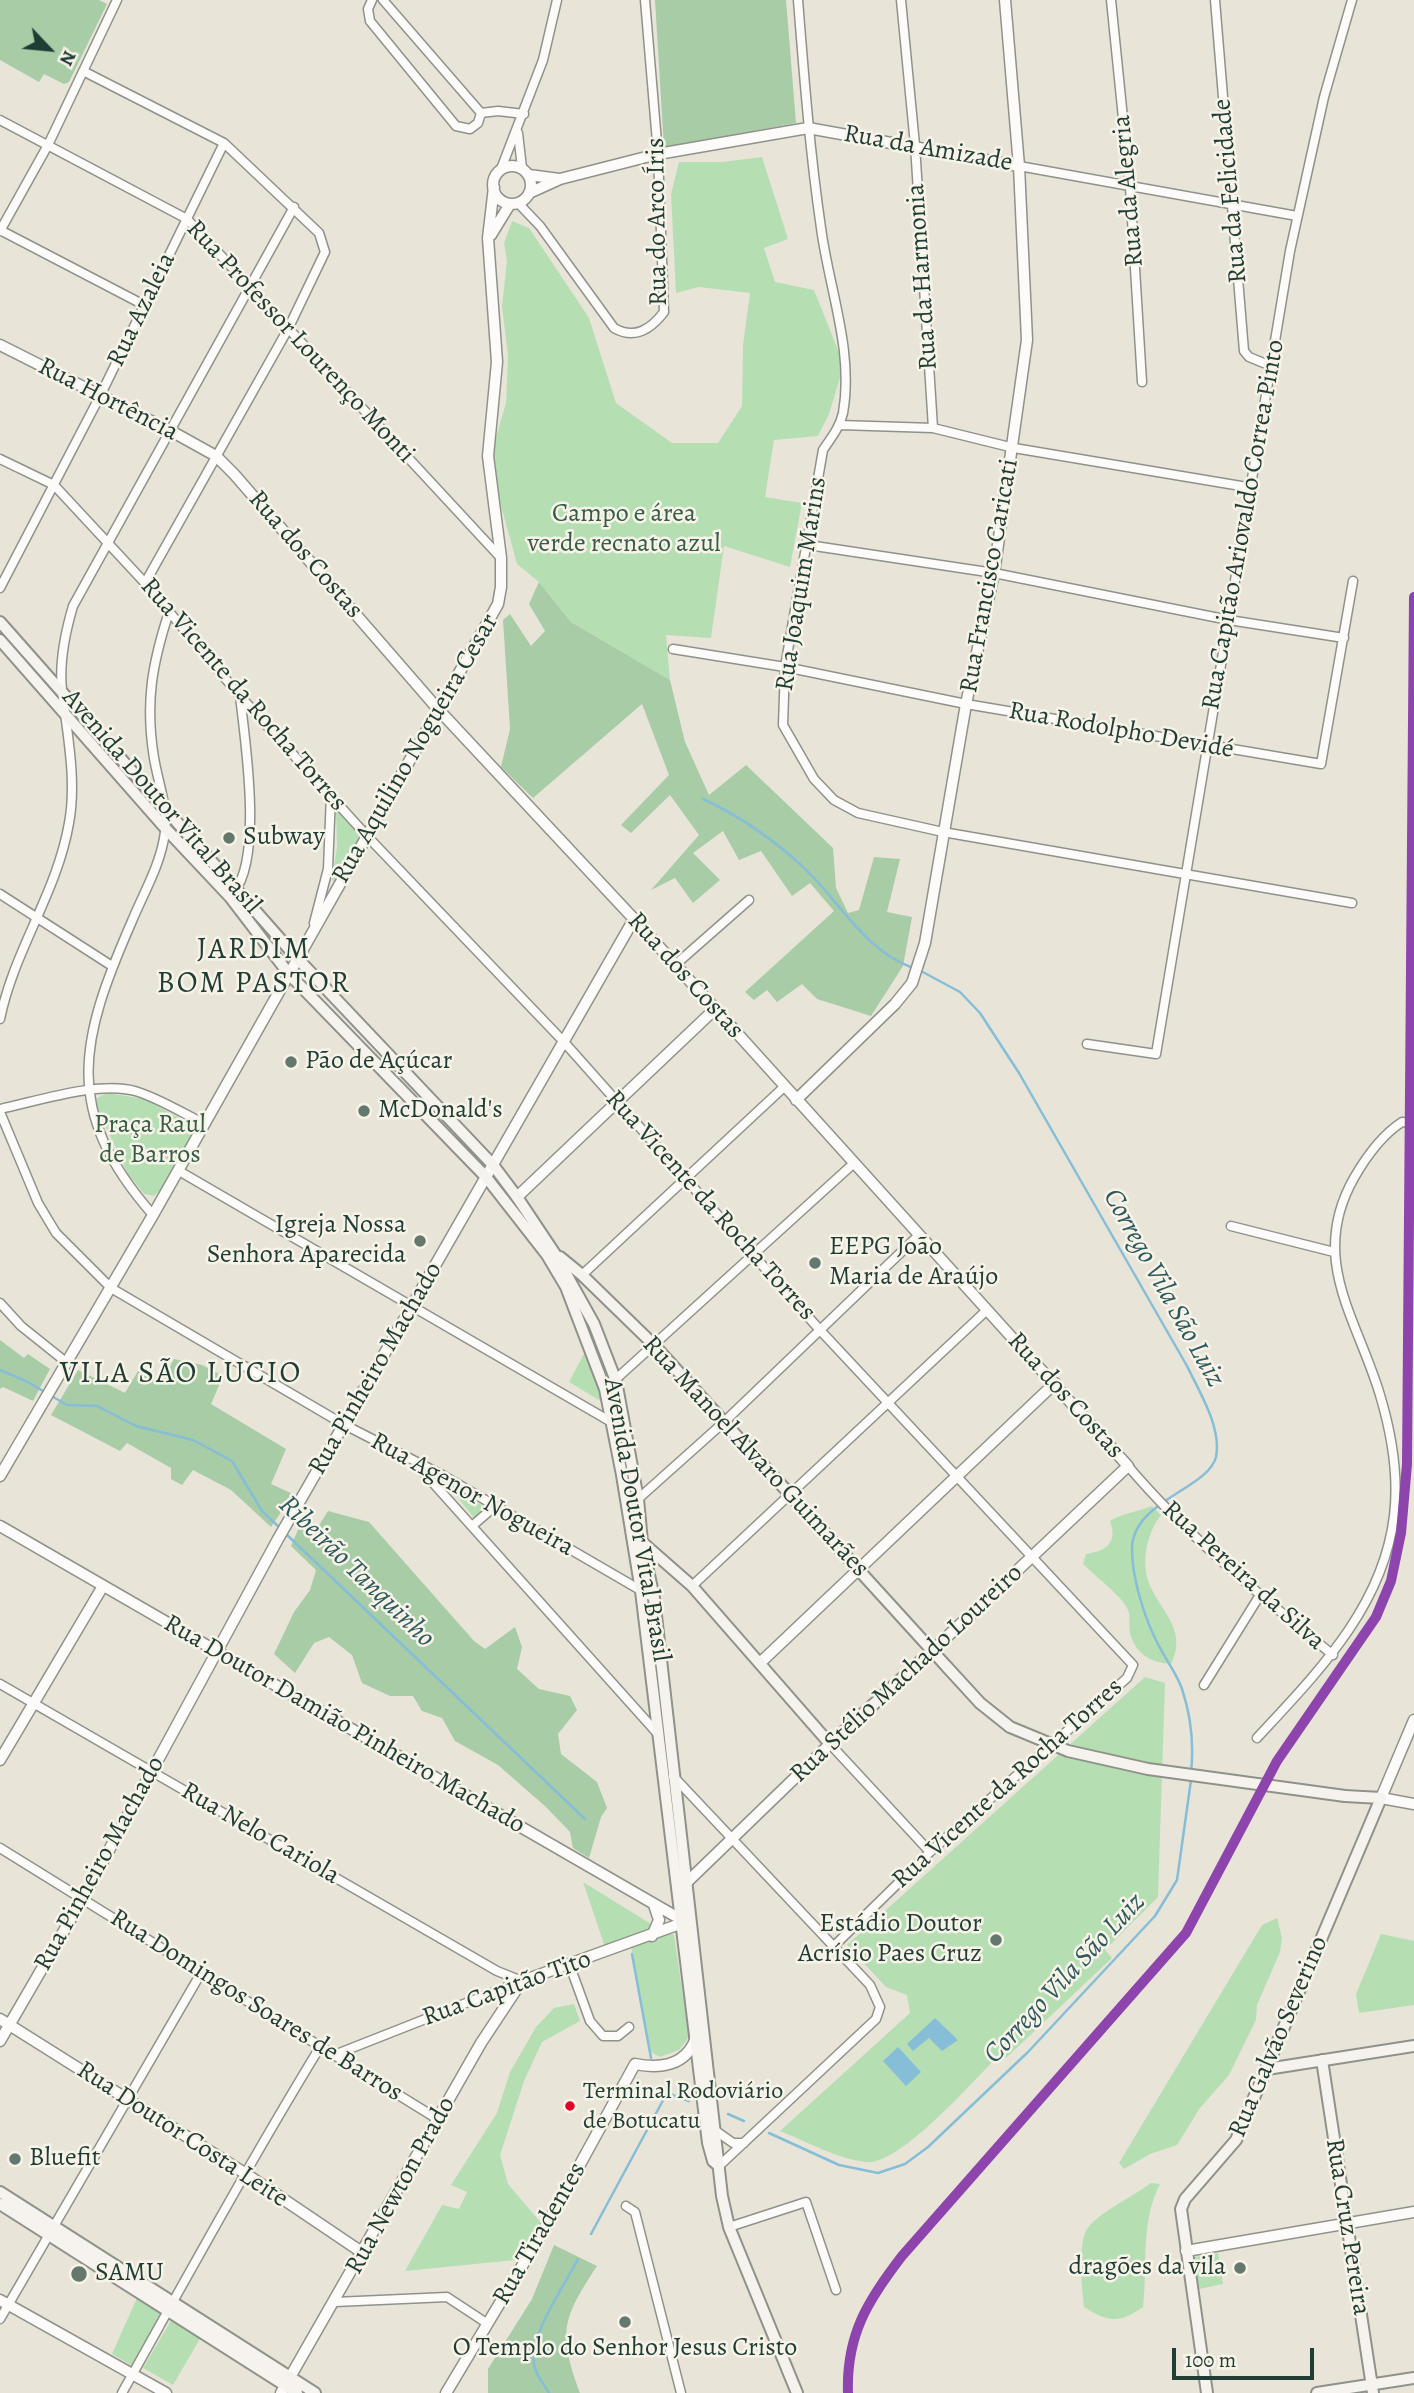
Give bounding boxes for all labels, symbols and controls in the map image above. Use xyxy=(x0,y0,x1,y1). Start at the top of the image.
north arrow xyxy=(14,14,84,84)
text: N xyxy=(53,46,83,70)
street label: Rua da Felicidade xyxy=(1207,97,1255,285)
street label: Rua da Alegria xyxy=(1107,114,1151,268)
street label: Rua da Amizade xyxy=(841,119,1015,179)
street label: Rua do Arco Íris xyxy=(641,138,675,306)
street label: Rua da Harmonia xyxy=(901,183,945,371)
street label: Rua Professor Lourenço Monti xyxy=(179,214,421,470)
street label: Rua Azaleia xyxy=(101,248,183,372)
street label: Rua Capitão Ariovaldo Correa Pinto xyxy=(1196,337,1292,713)
street label: Rua Hortência xyxy=(33,351,183,449)
street label: Rua Francisco Caricati xyxy=(954,456,1026,696)
street label: Rua Joaquim Marins xyxy=(770,475,834,693)
street label: Rua dos Costas xyxy=(241,485,369,625)
park label: Campo e área verde recnato azul xyxy=(527,499,721,560)
street label: Rua Vicente da Rocha Torres xyxy=(133,572,353,818)
street label: Rua Aquilino Nogueira Cesar xyxy=(326,609,506,889)
street label: Avenida Doutor Vital Brasil xyxy=(55,683,267,921)
street label: Rua Rodolpho Devidé xyxy=(1006,696,1236,766)
place label: Subway xyxy=(243,822,325,854)
marker: Subway xyxy=(221,830,237,846)
street label: Rua dos Costas xyxy=(620,906,750,1046)
district label: JARDIM BOM PASTOR xyxy=(158,933,350,1004)
place label: Pão de Açúcar xyxy=(305,1046,452,1078)
marker: Pão de Açúcar xyxy=(283,1054,299,1070)
street label: Rua Vicente da Rocha Torres xyxy=(598,1084,822,1328)
place label: McDonald's xyxy=(378,1095,503,1127)
marker: McDonald's xyxy=(356,1103,372,1119)
park label: Praça Raul de Barros xyxy=(94,1110,206,1172)
water label: Corrego Vila São Luiz xyxy=(1095,1183,1231,1393)
place label: Igreja Nossa Senhora Aparecida xyxy=(207,1210,406,1272)
place label: EEPG João Maria de Araújo xyxy=(829,1232,998,1294)
marker: Igreja Nossa Senhora Aparecida xyxy=(412,1233,428,1249)
marker: EEPG João Maria de Araújo xyxy=(807,1255,823,1271)
street label: Rua Pinheiro Machado xyxy=(302,1257,450,1481)
street label: Rua dos Costas xyxy=(1000,1326,1130,1466)
street label: Rua Manoel Alvaro Guimarães xyxy=(635,1330,875,1584)
district label: VILA SÃO LUCIO xyxy=(62,1357,300,1393)
street label: Avenida Doutor Vital Brasil xyxy=(596,1376,676,1664)
street label: Rua Agenor Nogueira xyxy=(365,1426,579,1564)
water label: Ribeirão Tanquinho xyxy=(271,1489,441,1655)
street label: Rua Pereira da Silva xyxy=(1155,1495,1331,1657)
street label: Rua Stélio Machado Loureiro xyxy=(784,1558,1030,1790)
street label: Rua Doutor Damião Pinheiro Machado xyxy=(158,1608,530,1842)
street label: Rua Vicente da Rocha Torres xyxy=(886,1672,1130,1896)
street label: Rua Pinheiro Machado xyxy=(28,1751,172,1977)
street label: Rua Nelo Cariola xyxy=(175,1776,345,1892)
water label: Corrego Vila São Luiz xyxy=(977,1887,1153,2071)
street label: Rua Domingos Soares de Barros xyxy=(104,1903,408,2109)
place label: Estádio Doutor Acrísio Paes Cruz xyxy=(798,1909,982,1970)
marker: Estádio Doutor Acrísio Paes Cruz xyxy=(988,1932,1004,1948)
street label: Rua Galvão Severino xyxy=(1223,1932,1335,2142)
street label: Rua Capitão Tito xyxy=(419,1944,595,2034)
street label: Rua Doutor Costa Leite xyxy=(70,2055,294,2215)
place label: Terminal Rodoviário de Botucatu xyxy=(583,2078,783,2134)
street label: Rua Newton Prado xyxy=(339,2092,463,2280)
marker: Terminal Rodoviário de Botucatu xyxy=(563,2099,577,2113)
street label: Rua Cruz Pereira xyxy=(1318,2136,1376,2318)
place label: Bluefit xyxy=(29,2143,100,2175)
marker: Bluefit xyxy=(7,2151,23,2167)
street label: Rua Tiradentes xyxy=(487,2157,593,2311)
place label: dragões da vila xyxy=(1068,2252,1226,2284)
place label: SAMU xyxy=(95,2258,164,2290)
marker: dragões da vila xyxy=(1232,2260,1248,2276)
marker: SAMU xyxy=(69,2264,89,2284)
marker: O Templo do Senhor Jesus Cristo xyxy=(617,2314,633,2330)
place label: O Templo do Senhor Jesus Cristo xyxy=(453,2333,797,2365)
scale bar xyxy=(1176,2334,1318,2378)
text: 100 m xyxy=(1185,2346,1236,2374)

